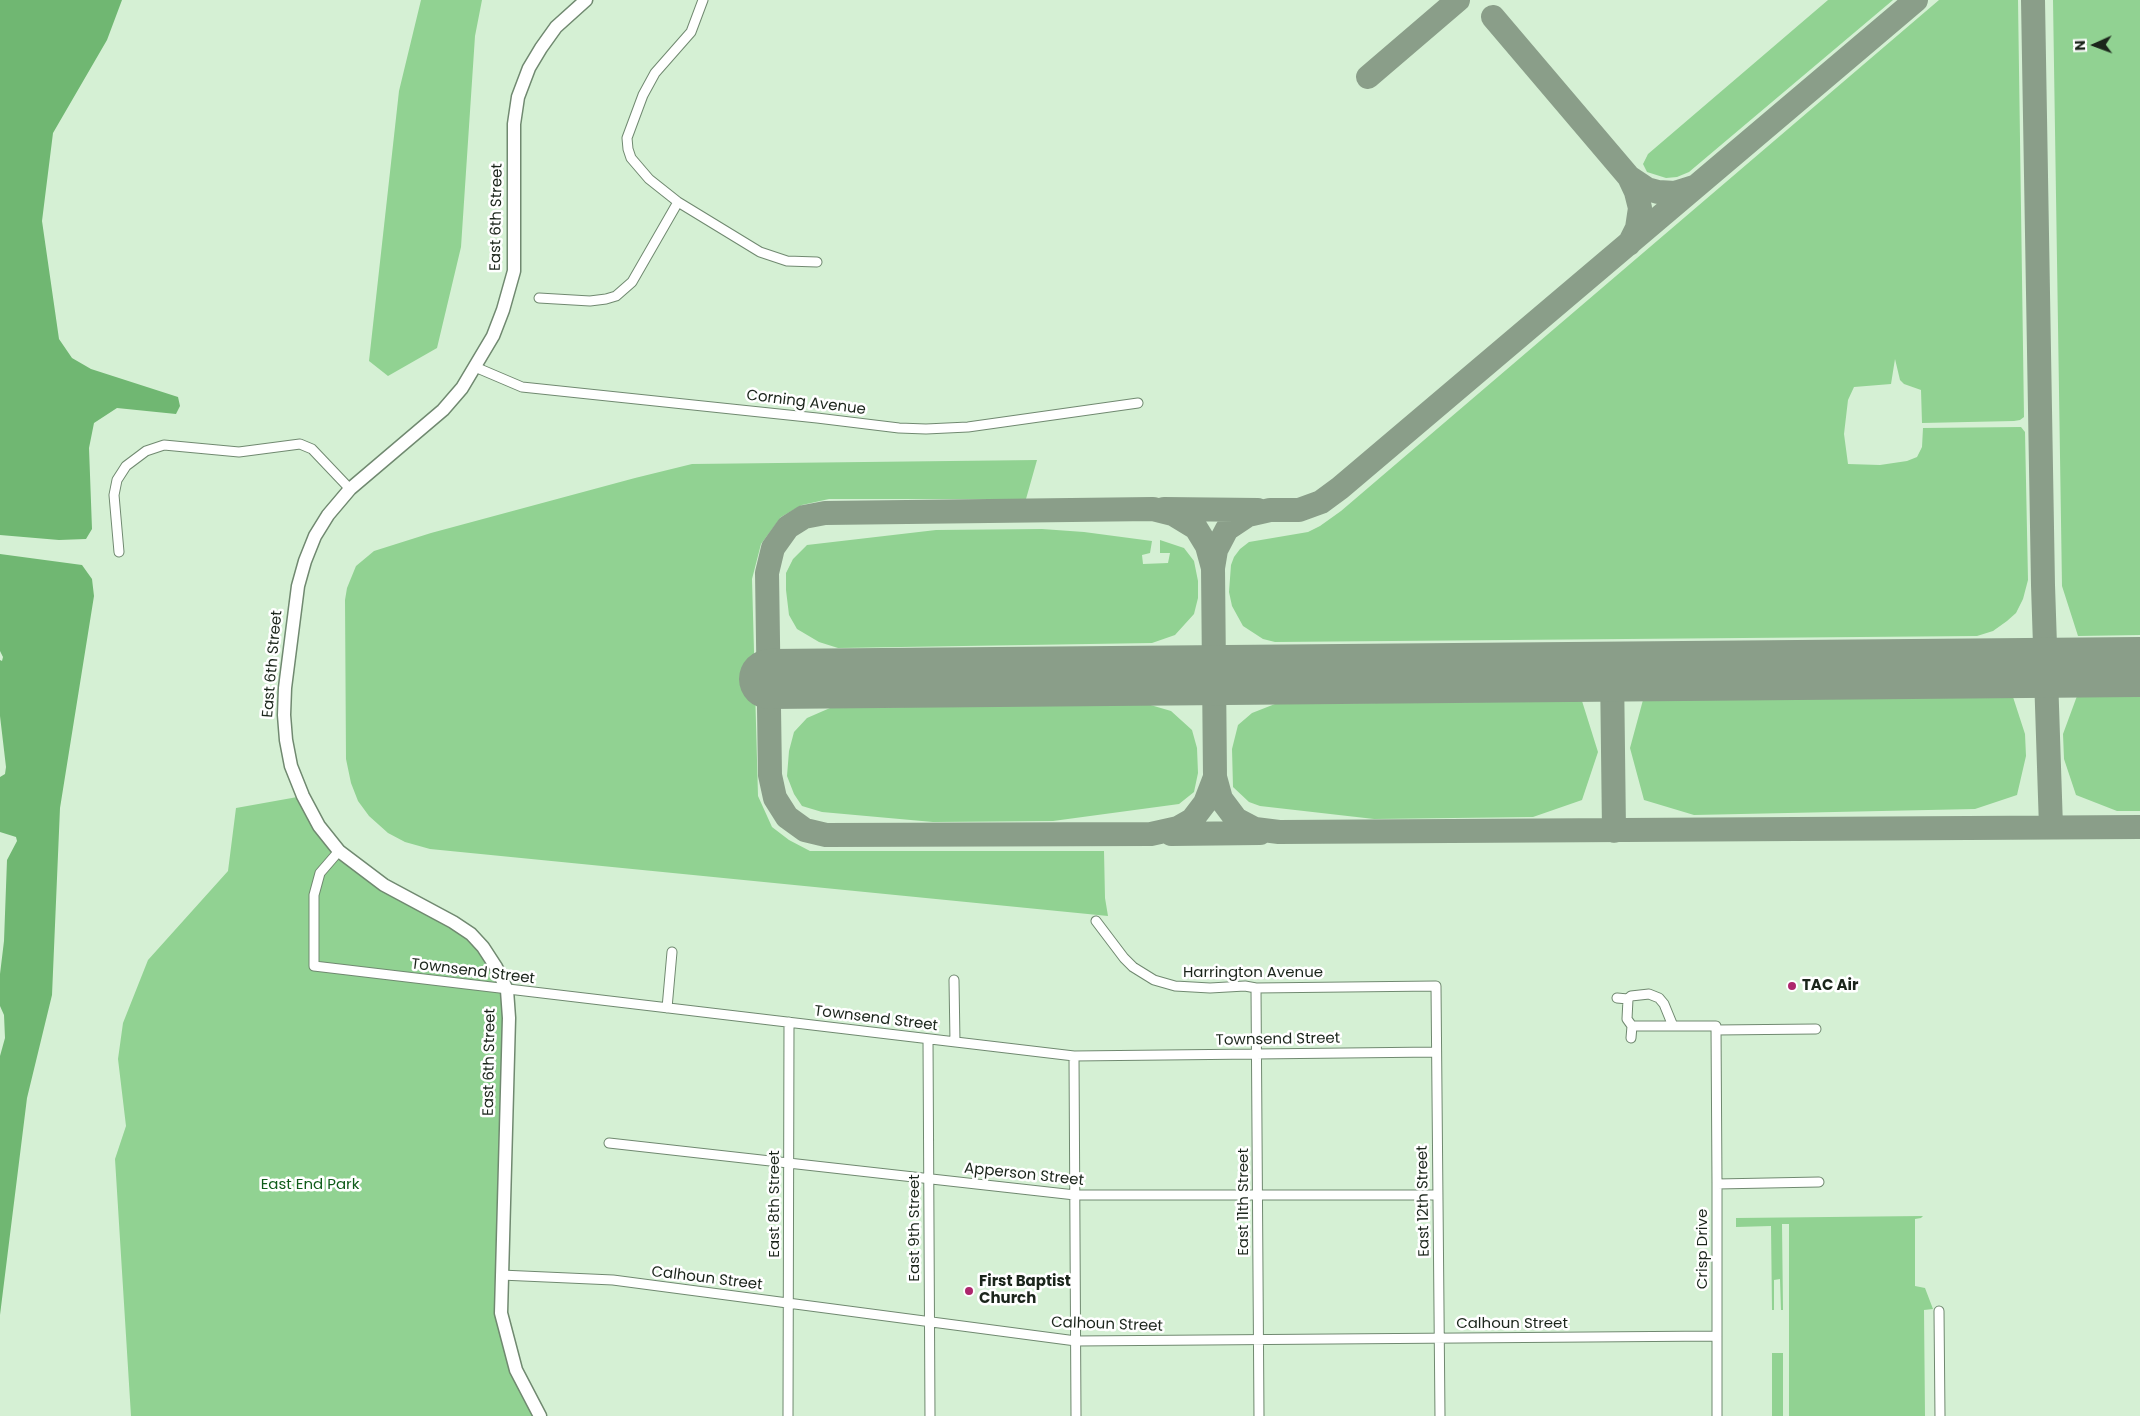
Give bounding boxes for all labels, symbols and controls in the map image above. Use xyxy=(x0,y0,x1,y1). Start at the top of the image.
north arrow xyxy=(2070,20,2120,70)
text: N xyxy=(2070,40,2090,51)
street label: East 6th Street xyxy=(487,163,507,271)
street label: Corning Avenue xyxy=(745,387,867,419)
street label: East 6th Street xyxy=(259,610,287,718)
street label: Townsend Street xyxy=(410,955,536,989)
street label: Harrington Avenue xyxy=(1183,964,1323,982)
place label: TAC Air xyxy=(1802,977,1858,995)
marker: TAC Air xyxy=(1786,980,1798,992)
street label: Townsend Street xyxy=(813,1002,939,1036)
street label: East 6th Street xyxy=(480,1008,500,1116)
street label: Townsend Street xyxy=(1216,1030,1340,1050)
street label: East 12th Street xyxy=(1414,1145,1434,1257)
street label: East 11th Street xyxy=(1235,1148,1253,1256)
street label: East 8th Street xyxy=(766,1150,784,1258)
street label: Apperson Street xyxy=(963,1160,1085,1190)
street label: East 9th Street xyxy=(906,1174,924,1282)
park label: East End Park xyxy=(261,1176,359,1194)
street label: Crisp Drive xyxy=(1694,1209,1712,1289)
street label: Calhoun Street xyxy=(650,1263,764,1295)
place label: First Baptist Church xyxy=(979,1273,1071,1308)
marker: First Baptist Church xyxy=(963,1285,975,1297)
street label: Calhoun Street xyxy=(1051,1314,1163,1336)
street label: Calhoun Street xyxy=(1456,1315,1568,1333)

